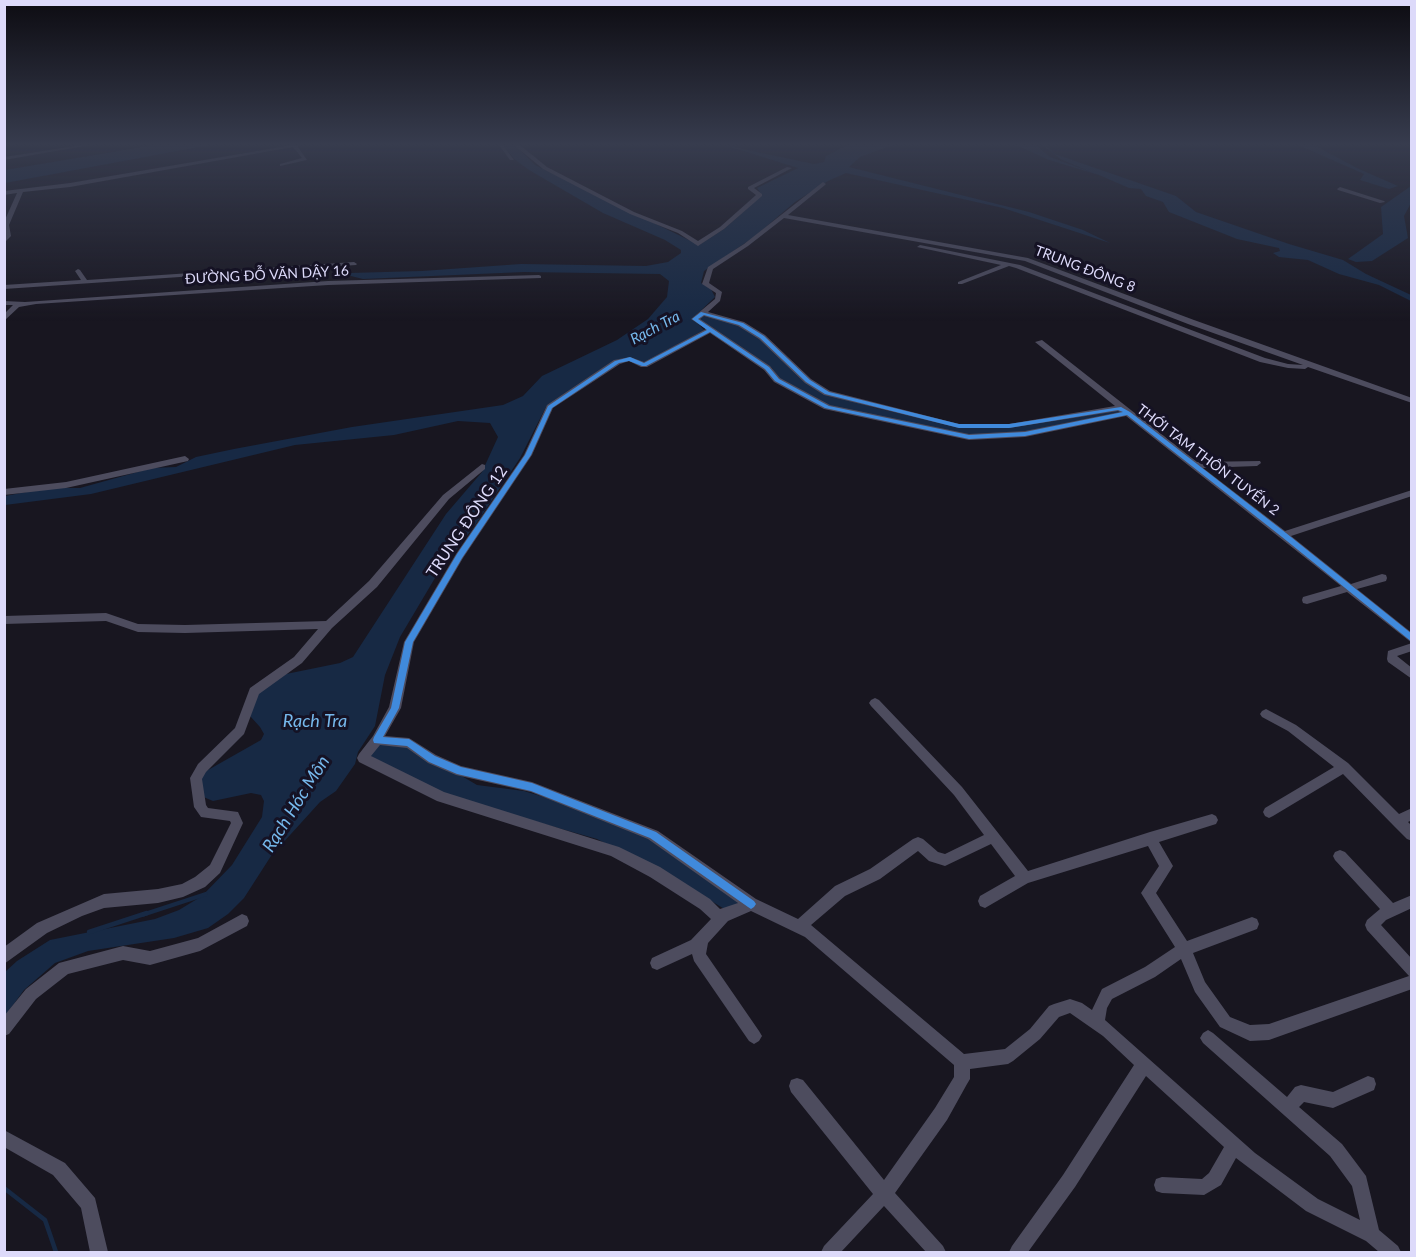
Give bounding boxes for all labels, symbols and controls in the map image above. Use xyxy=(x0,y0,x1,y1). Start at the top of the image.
street label: TRUNG ĐÔNG 8 xyxy=(1032,242,1138,296)
street label: ĐƯỜNG ĐỖ VĂN DẬY 16 xyxy=(185,262,349,288)
water label: Rạch Tra xyxy=(627,307,683,349)
street label: THỚI TAM THÔN TUYẾN 2 xyxy=(1134,401,1282,519)
street label: TRUNG ĐÔNG 12 xyxy=(422,462,512,582)
water label: Rạch Tra xyxy=(283,710,347,732)
water label: Rạch Hóc Môn xyxy=(258,752,334,856)

